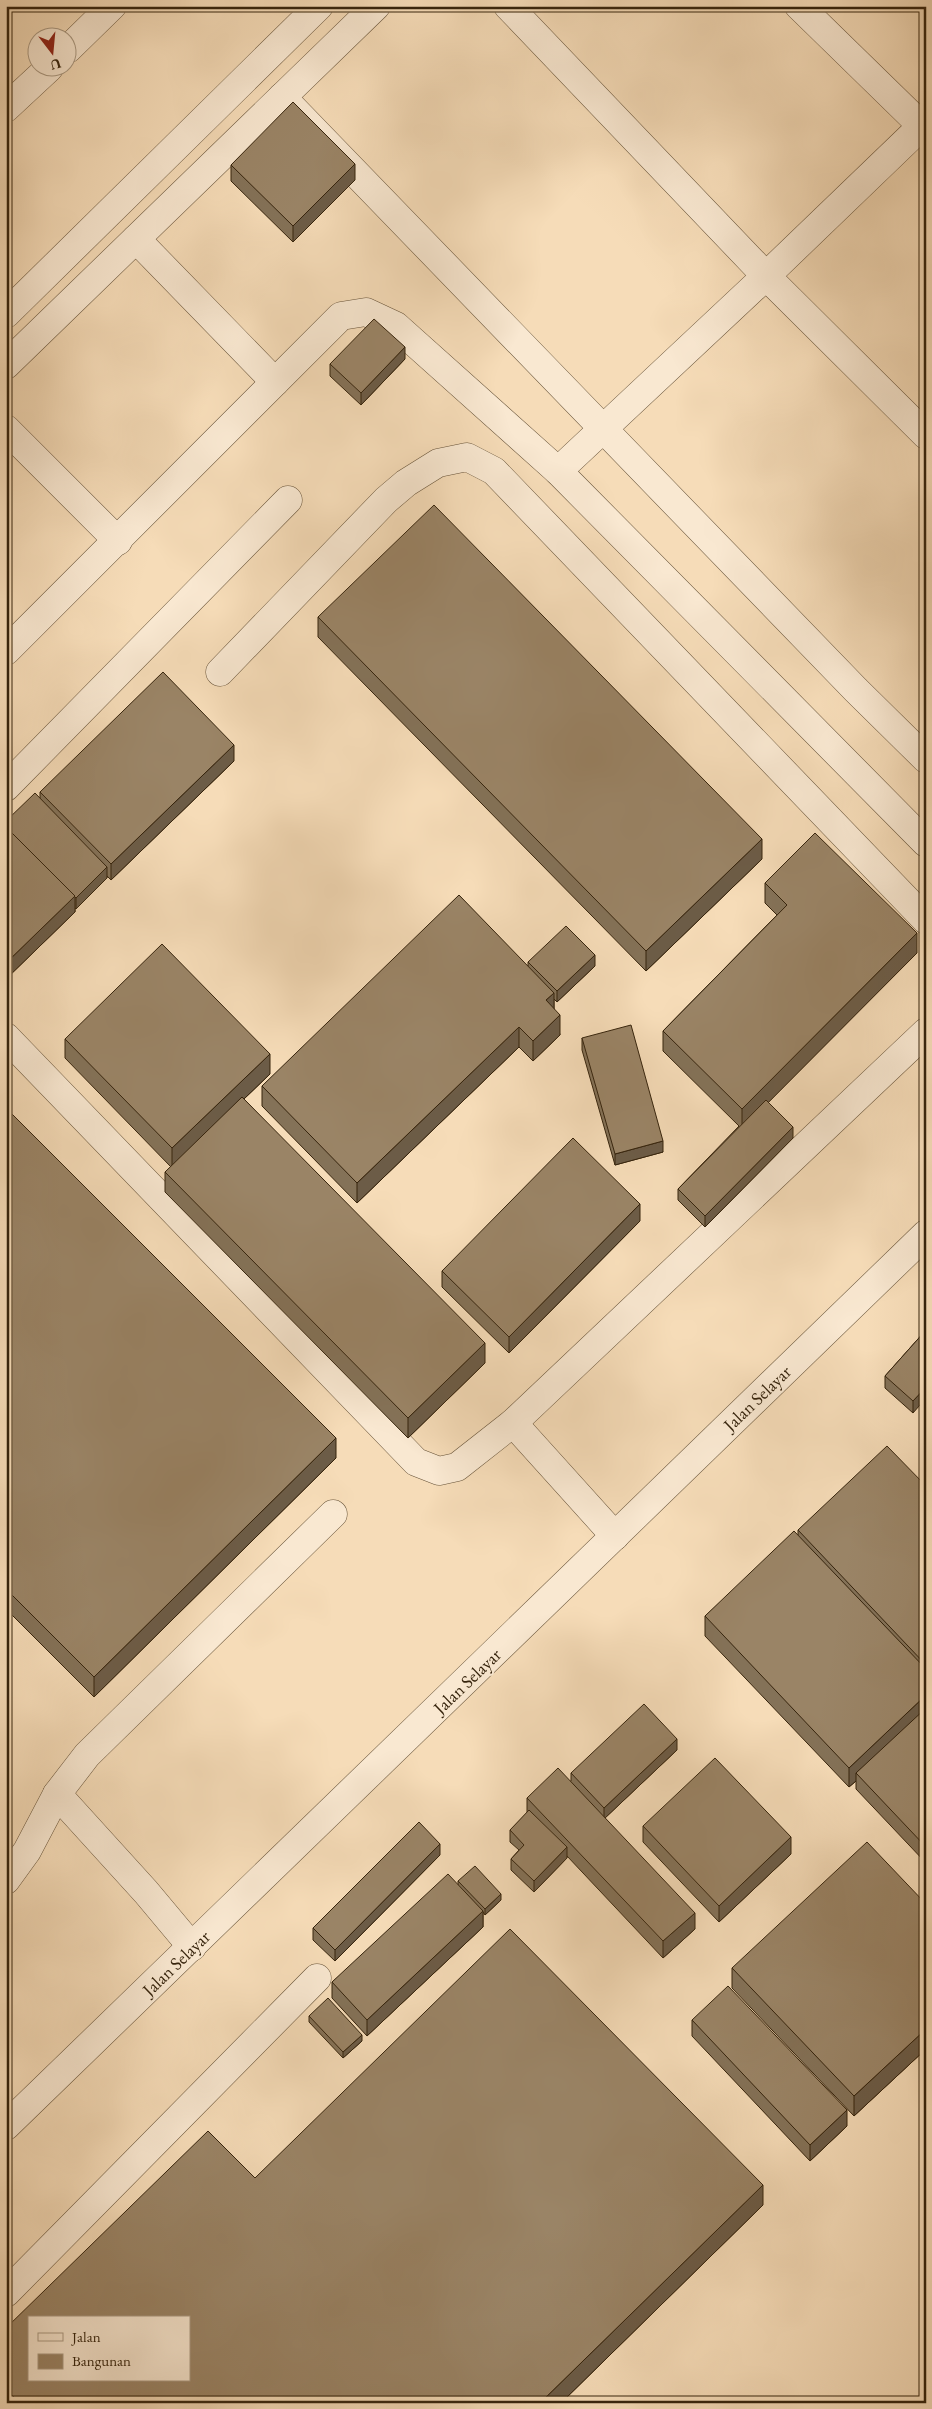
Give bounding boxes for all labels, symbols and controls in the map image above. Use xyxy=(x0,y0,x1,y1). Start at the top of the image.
north arrow xyxy=(28,28,78,78)
text: U xyxy=(48,54,63,75)
street label: Jalan Selayar xyxy=(717,1360,796,1437)
street label: Jalan Selayar xyxy=(427,1643,506,1720)
street label: Jalan Selayar xyxy=(136,1925,215,2002)
legend xyxy=(28,2316,190,2382)
text: Jalan xyxy=(70,2327,101,2346)
text: Bangunan xyxy=(72,2351,131,2370)

